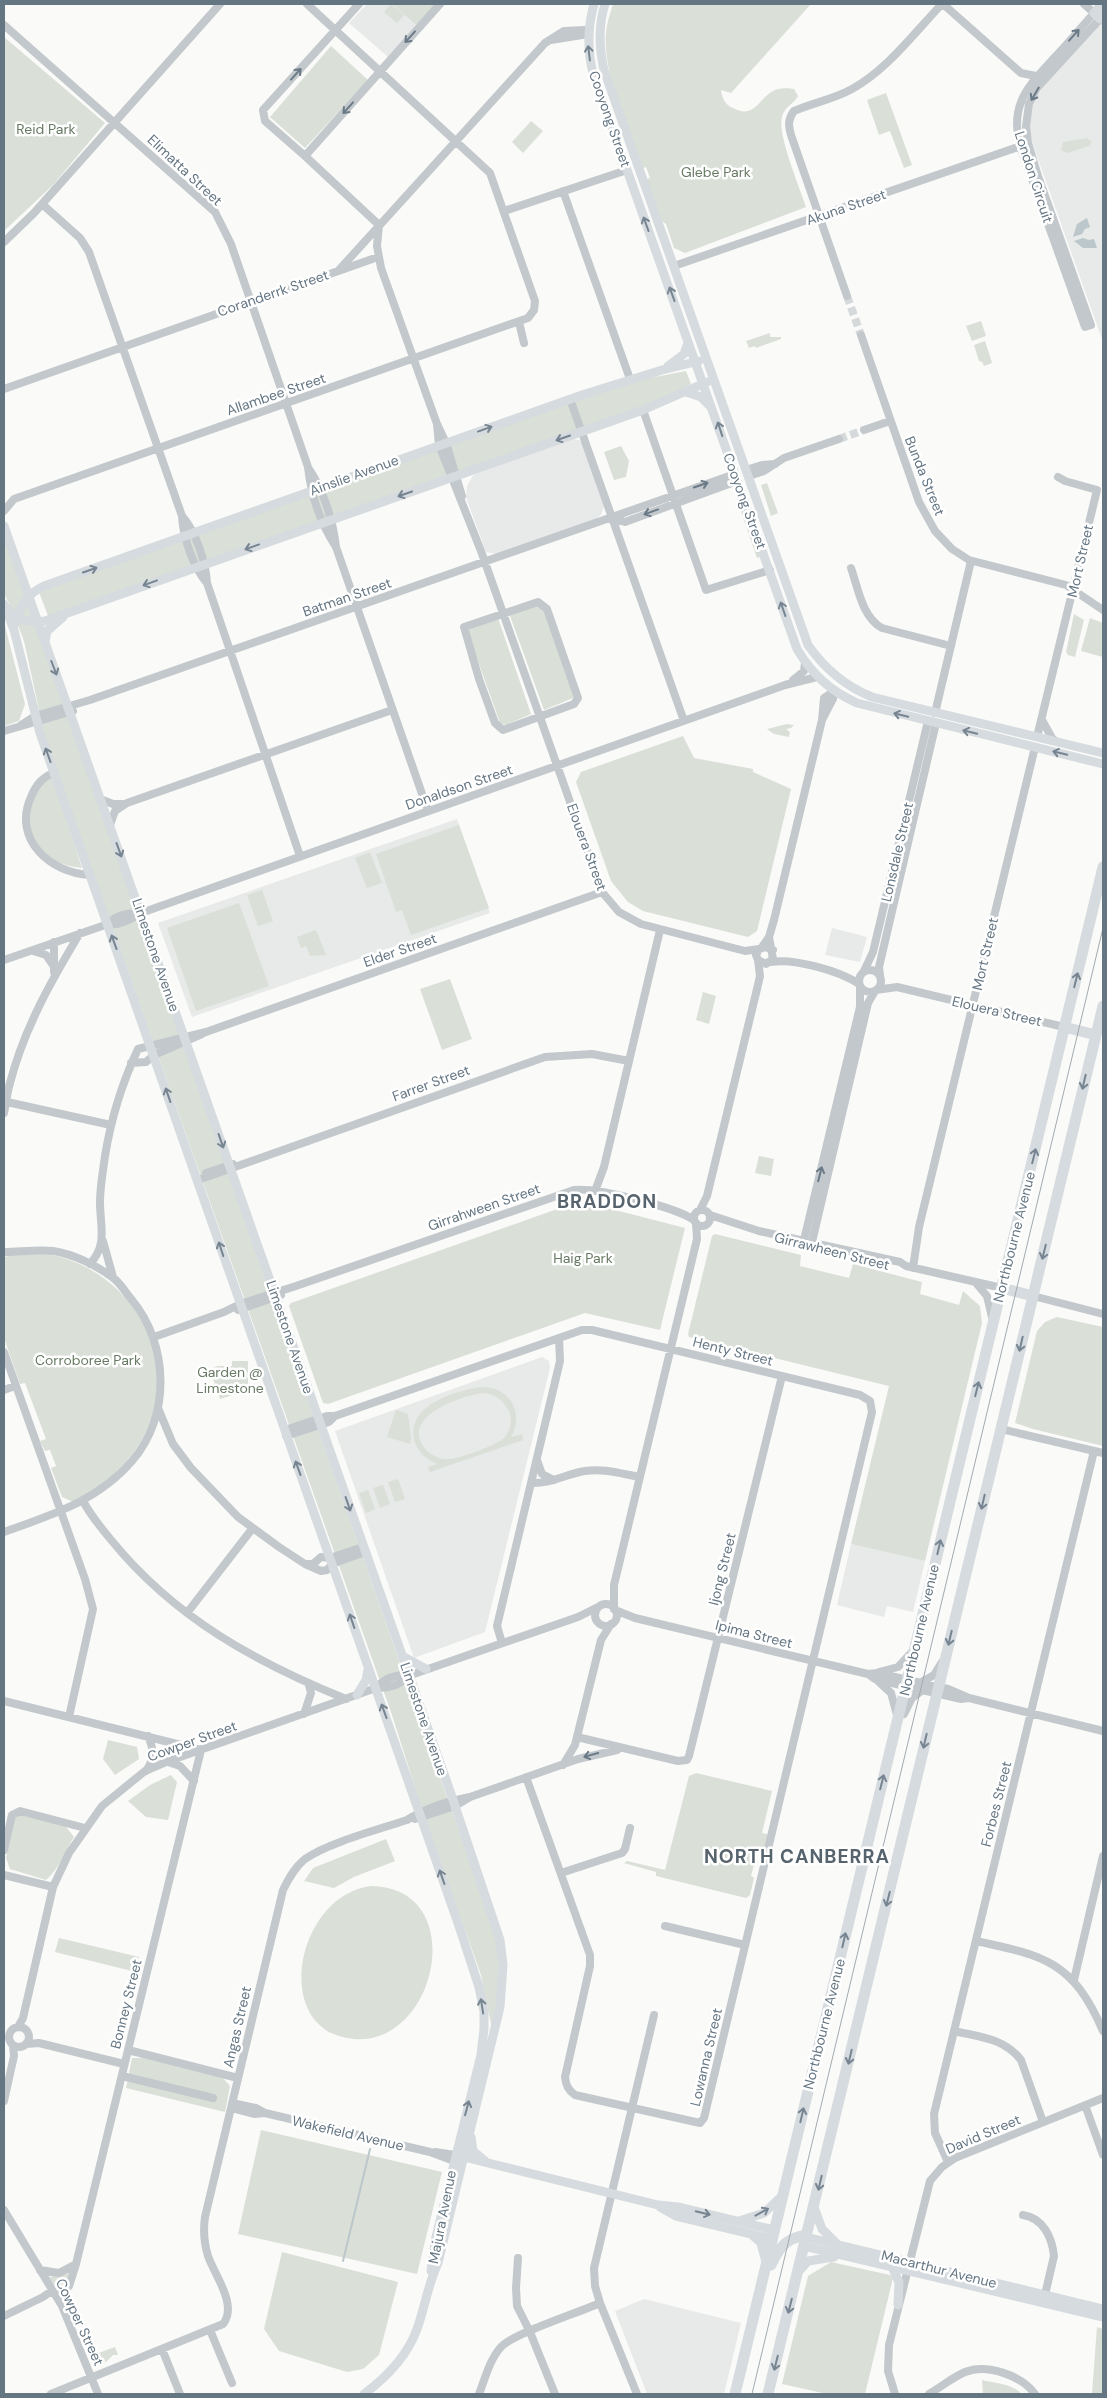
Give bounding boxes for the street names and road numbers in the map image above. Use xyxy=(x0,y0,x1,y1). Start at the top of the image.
street label: Cooyong Street xyxy=(585,68,635,170)
street label: London Circuit xyxy=(1011,129,1057,225)
street label: Elimatta Street xyxy=(144,131,226,209)
street label: Akuna Street xyxy=(804,185,888,229)
street label: Coranderrk Street xyxy=(215,265,331,321)
street label: Allambee Street xyxy=(224,369,328,419)
street label: Bunda Street xyxy=(901,434,949,518)
street label: Ainslie Avenue xyxy=(307,451,401,499)
street label: Cooyong Street xyxy=(719,451,771,551)
street label: Mort Street xyxy=(1063,523,1097,599)
street label: Batman Street xyxy=(300,573,394,621)
street label: Donaldson Street xyxy=(403,760,515,814)
street label: Elouera Street xyxy=(563,801,611,893)
street label: Lonsdale Street xyxy=(877,801,917,903)
street label: Limestone Avenue xyxy=(128,896,184,1014)
street label: Mort Street xyxy=(968,916,1002,992)
street label: Elder Street xyxy=(361,929,439,971)
street label: Elouera Street xyxy=(950,992,1044,1030)
street label: Farrer Street xyxy=(390,1061,472,1105)
street label: Northbourne Avenue xyxy=(989,1170,1039,1304)
street label: Girrahween Street xyxy=(425,1179,543,1235)
street label: Girrawheen Street xyxy=(773,1228,891,1274)
street label: Limestone Avenue xyxy=(262,1278,318,1396)
street label: Henty Street xyxy=(691,1332,775,1370)
street label: Ijong Street xyxy=(704,1531,740,1607)
street label: Northbourne Avenue xyxy=(895,1563,943,1697)
street label: Ipima Street xyxy=(714,1616,794,1652)
street label: Limestone Avenue xyxy=(396,1660,452,1778)
street label: Cowper Street xyxy=(145,1716,239,1766)
street label: Forbes Street xyxy=(977,1759,1015,1849)
street label: Bonney Street xyxy=(106,1957,146,2051)
street label: Northbourne Avenue xyxy=(799,1957,849,2091)
street label: Angas Street xyxy=(219,1984,255,2070)
street label: Lowanna Street xyxy=(686,2006,726,2108)
street label: David Street xyxy=(943,2110,1023,2158)
street label: Wakefield Avenue xyxy=(290,2111,406,2155)
street label: Majura Avenue xyxy=(424,2169,460,2265)
street label: Macarthur Avenue xyxy=(879,2246,999,2292)
street label: Cowper Street xyxy=(52,2276,108,2368)

